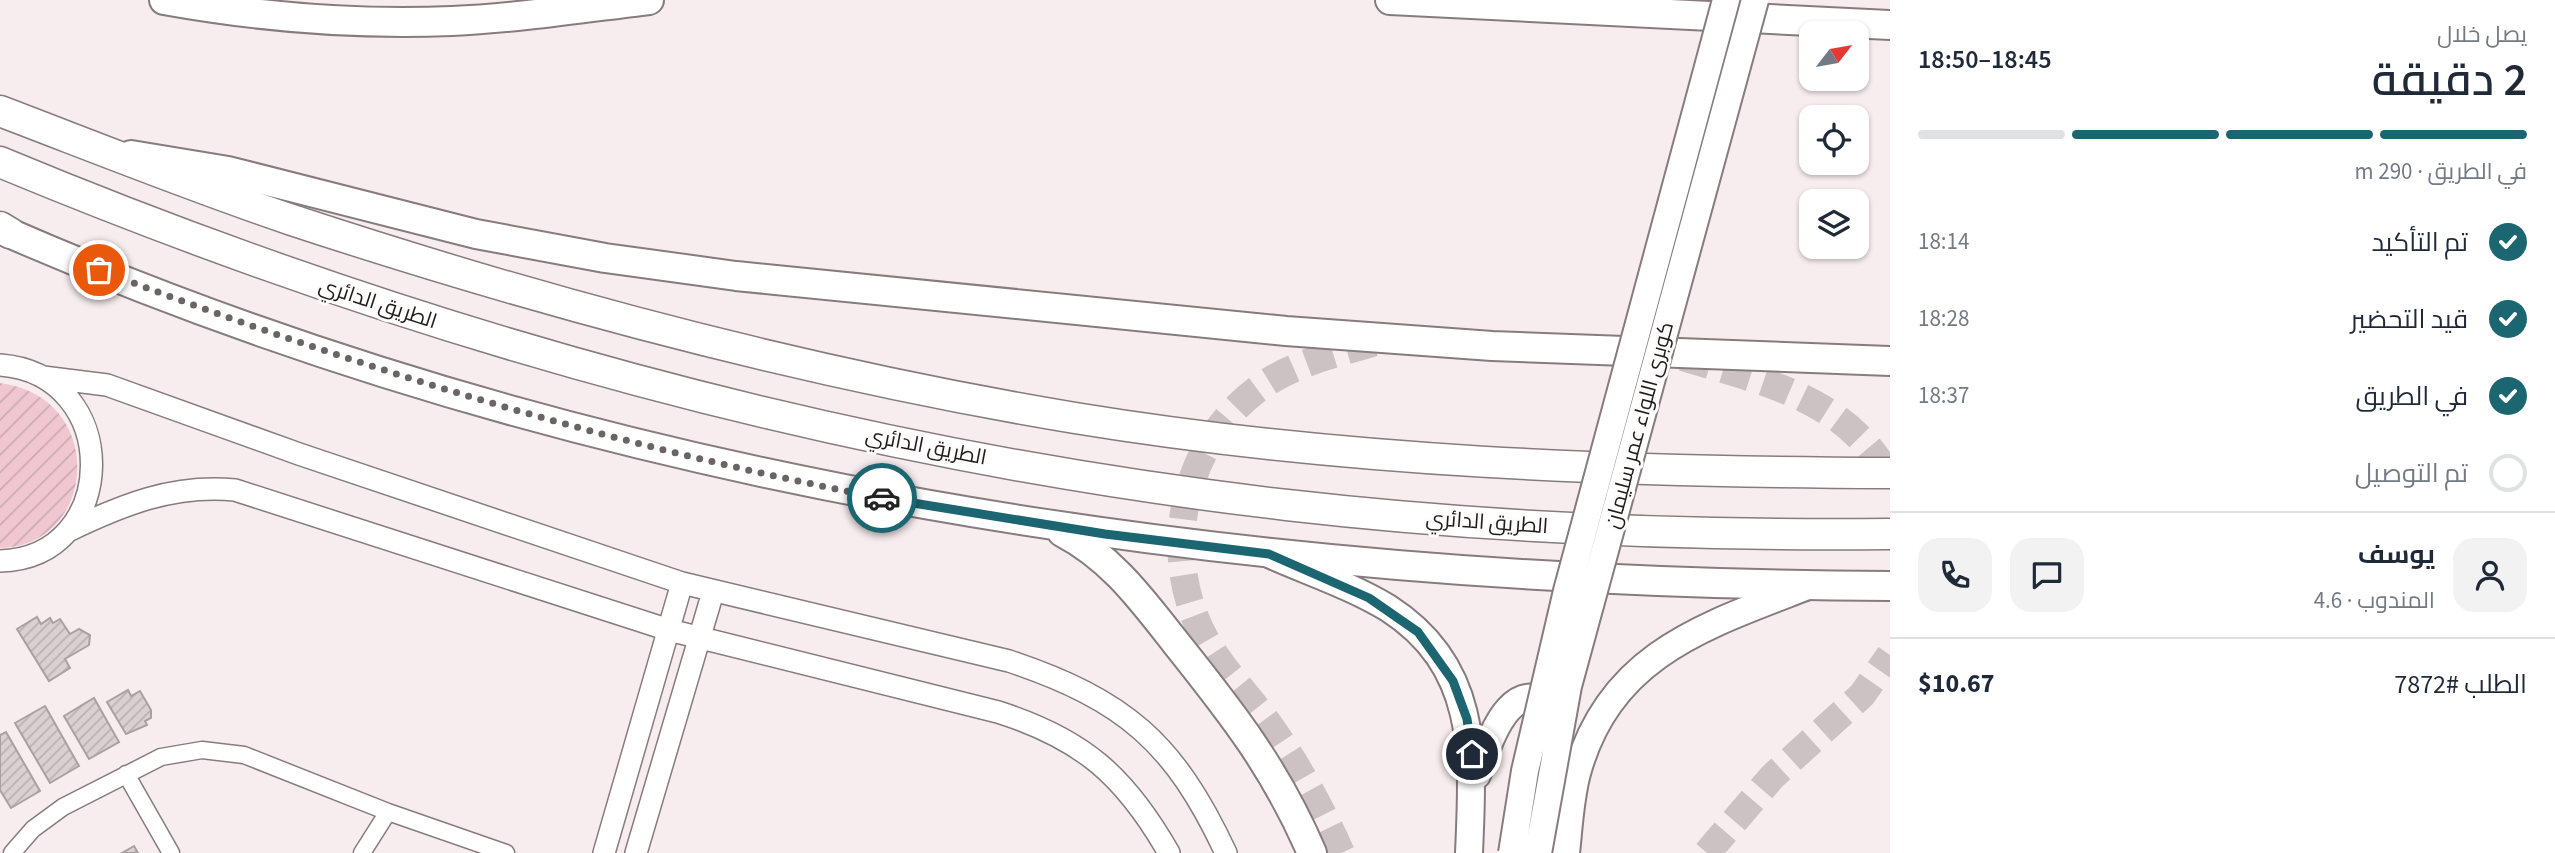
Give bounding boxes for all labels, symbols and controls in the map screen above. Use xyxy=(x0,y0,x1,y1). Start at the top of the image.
text: يصل خلال xyxy=(2437,18,2527,51)
north arrow xyxy=(1799,21,1869,91)
map controls xyxy=(1799,21,1869,259)
text: 18:45–18:50 xyxy=(1918,41,2052,78)
text: 2 دقيقة xyxy=(2372,48,2527,113)
button: locate xyxy=(1799,105,1869,175)
text: في الطريق · 290 m xyxy=(2355,155,2527,188)
button: layers xyxy=(1799,189,1869,259)
icon: check xyxy=(2489,223,2527,261)
text: تم التأكيد xyxy=(2371,224,2468,261)
text: 18:14 xyxy=(1918,225,1969,258)
pin xyxy=(69,240,129,300)
icon: bag xyxy=(80,251,118,289)
street label: الطريق الدائري xyxy=(315,270,441,337)
icon: check xyxy=(2489,300,2527,338)
text: قيد التحضير xyxy=(2350,301,2468,338)
text: 18:28 xyxy=(1918,302,1969,335)
street label: كوبرى اللواء عمر سليمان xyxy=(1597,318,1681,532)
icon: check xyxy=(2489,377,2527,415)
text: في الطريق xyxy=(2355,378,2468,415)
text: 18:37 xyxy=(1918,379,1969,412)
street label: الطريق الدائري xyxy=(863,420,989,473)
text: تم التوصيل xyxy=(2355,455,2468,492)
courier xyxy=(847,463,917,533)
icon: car xyxy=(863,479,901,517)
street label: الطريق الدائري xyxy=(1425,503,1549,542)
text: يوسف xyxy=(2358,536,2435,573)
button: phone xyxy=(1918,538,1992,612)
button: chat xyxy=(2010,538,2084,612)
button: person xyxy=(2453,538,2527,612)
text: المندوب · 4.6 xyxy=(2314,584,2435,617)
text: $10.67 xyxy=(1918,665,1994,702)
text: الطلب #7872 xyxy=(2394,666,2527,703)
pin xyxy=(1442,724,1502,784)
icon: home xyxy=(1453,735,1491,773)

